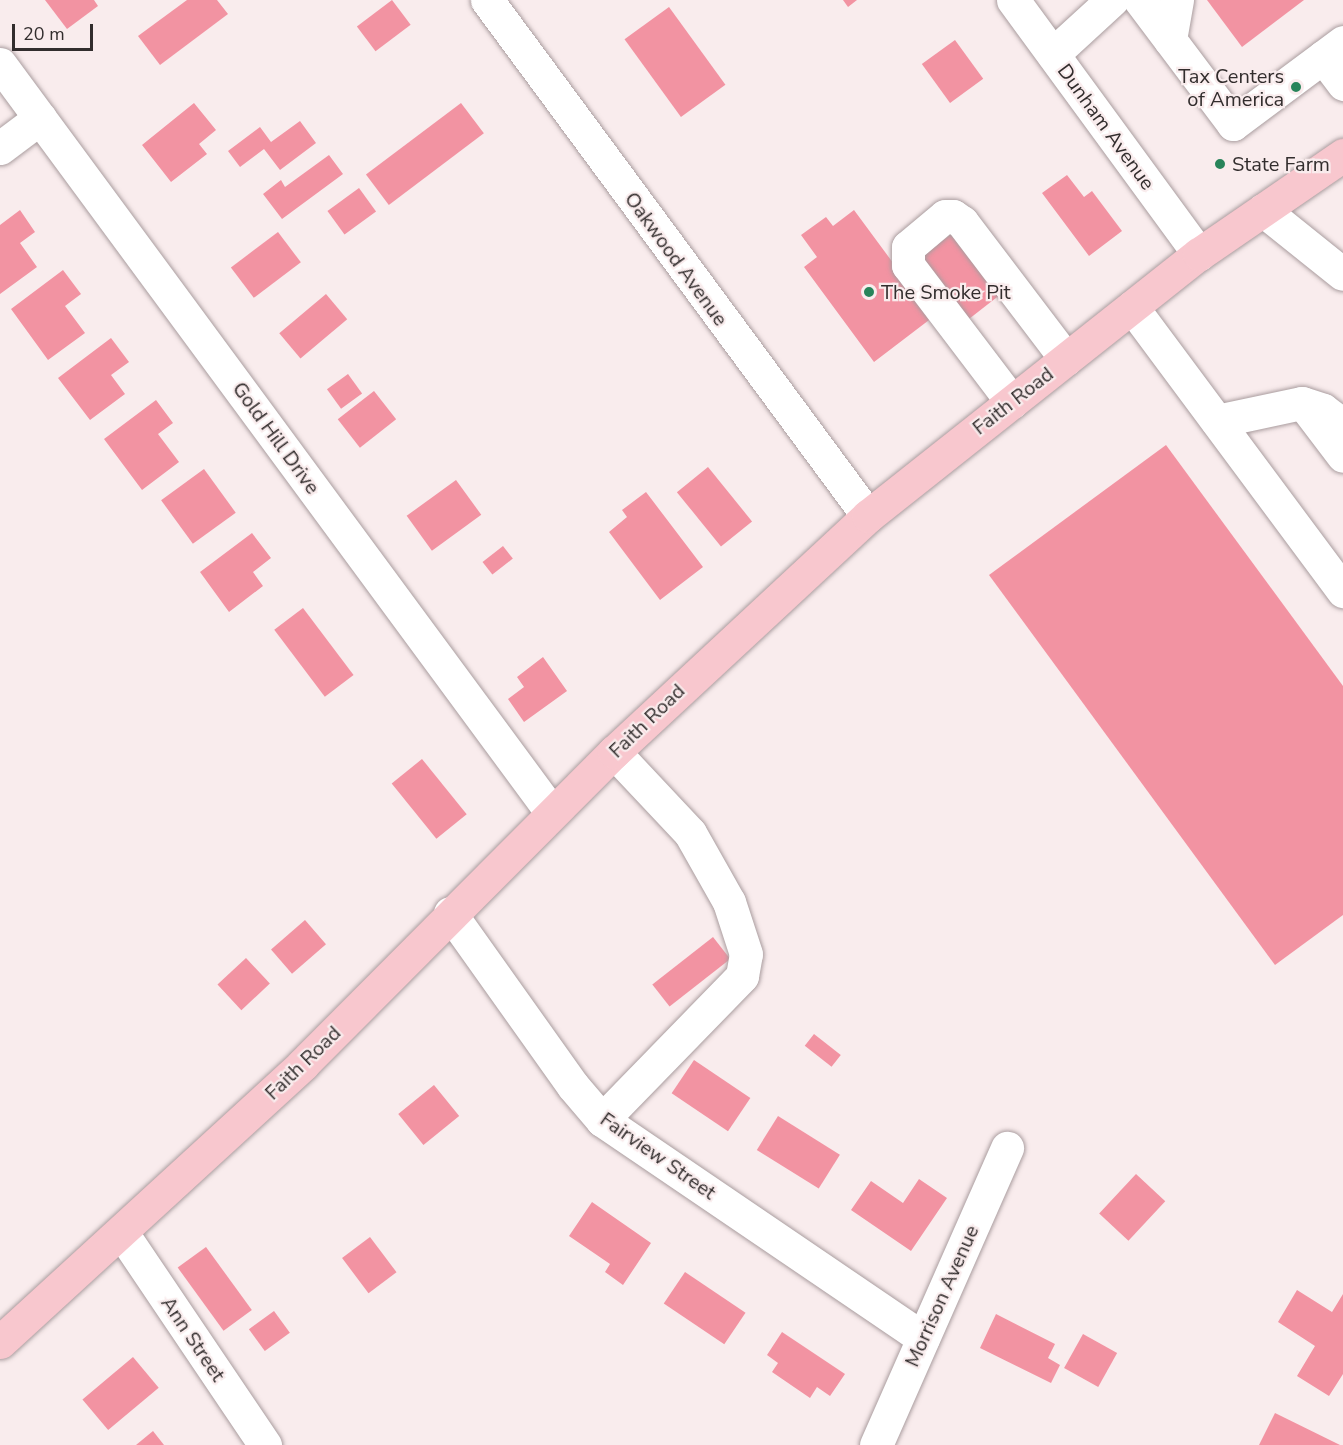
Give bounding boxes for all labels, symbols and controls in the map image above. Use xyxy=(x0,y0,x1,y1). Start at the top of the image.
scale bar xyxy=(15,12,96,50)
text: 20 m xyxy=(23,22,65,46)
street label: Dunham Avenue xyxy=(1052,59,1160,195)
place label: Tax Centers of America xyxy=(1178,64,1284,111)
marker: Tax Centers of America xyxy=(1289,80,1303,94)
place label: State Farm xyxy=(1232,152,1330,176)
marker: State Farm xyxy=(1213,157,1227,171)
street label: Oakwood Avenue xyxy=(619,187,733,331)
place label: The Smoke Pit xyxy=(881,280,1011,304)
marker: The Smoke Pit xyxy=(862,285,876,299)
street label: Faith Road xyxy=(968,362,1058,440)
street label: Gold Hill Drive xyxy=(227,377,325,499)
street label: Faith Road xyxy=(604,679,690,763)
street label: Faith Road xyxy=(260,1021,346,1105)
street label: Fairview Street xyxy=(596,1107,720,1205)
street label: Morrison Avenue xyxy=(900,1221,984,1371)
street label: Ann Street xyxy=(156,1292,230,1386)

